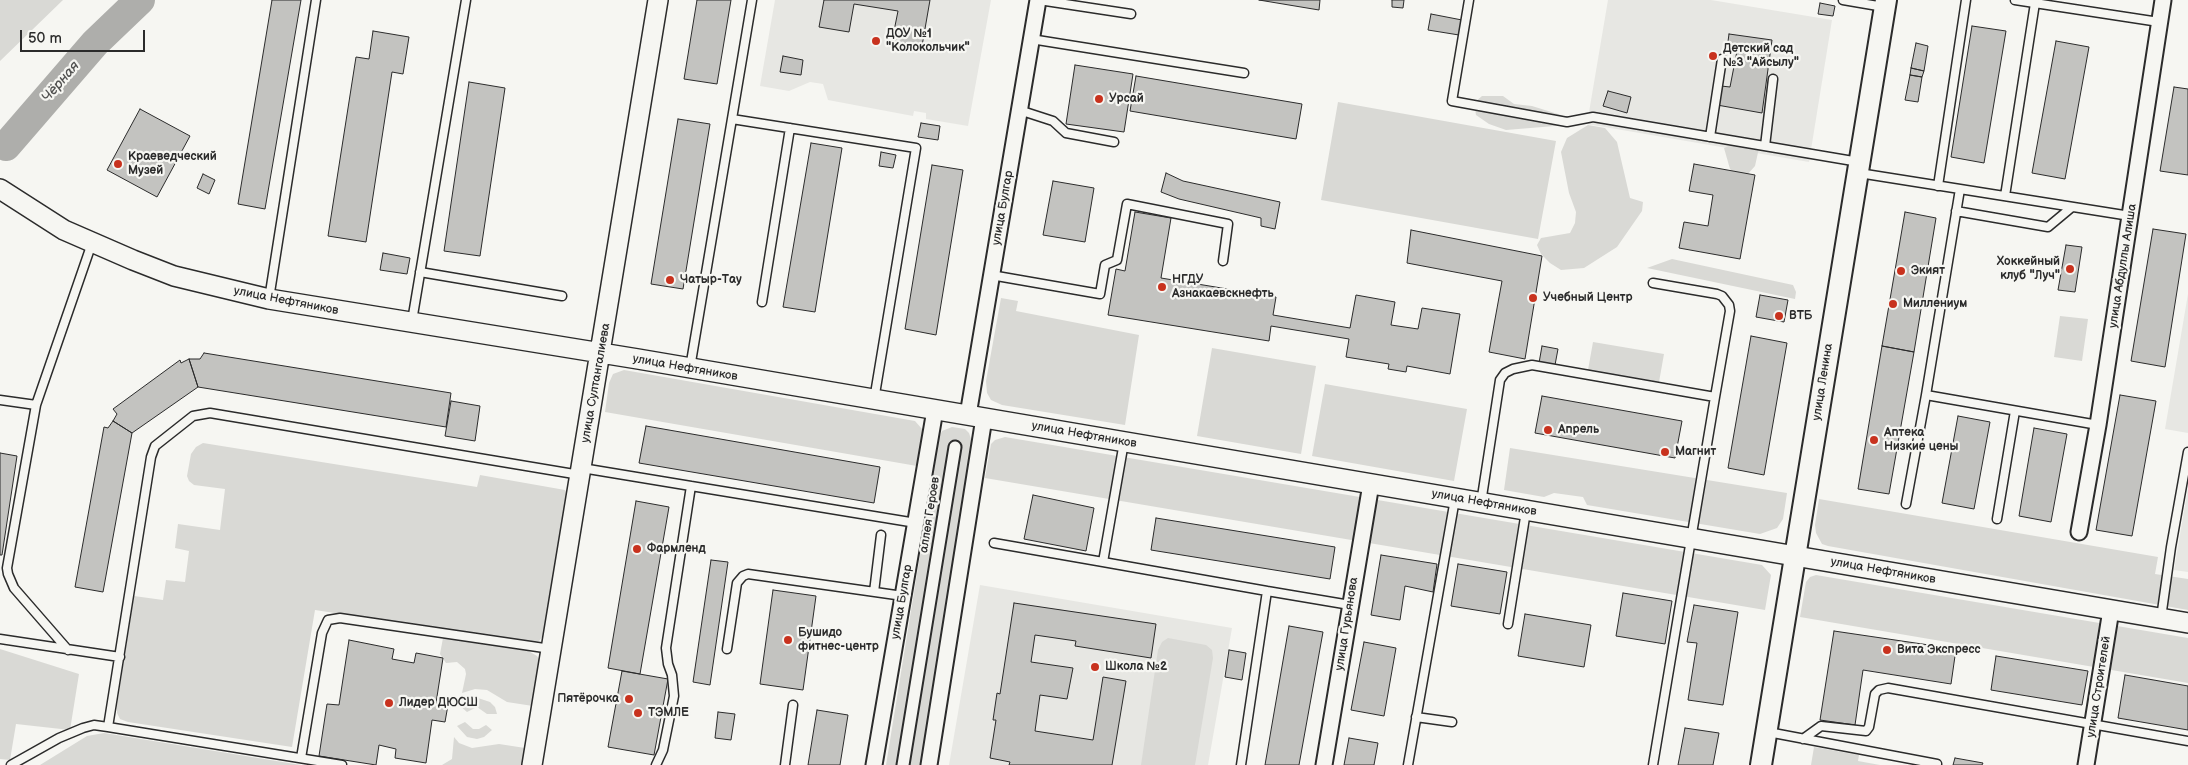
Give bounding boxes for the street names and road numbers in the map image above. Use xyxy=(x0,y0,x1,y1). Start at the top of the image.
street label: улица Булгар xyxy=(989,170,1017,246)
street label: улица Абдуллы Алиша xyxy=(2106,203,2140,329)
street label: улица Нефтяников xyxy=(232,284,340,318)
street label: улица Султангалиева xyxy=(578,322,614,444)
street label: улица Ленина xyxy=(1810,342,1836,422)
street label: улица Нефтяников xyxy=(631,352,739,384)
street label: улица Нефтяников xyxy=(1030,419,1138,451)
street label: аллея Героев xyxy=(917,476,943,554)
street label: улица Нефтяников xyxy=(1430,487,1538,519)
street label: улица Нефтяников xyxy=(1829,555,1937,587)
street label: улица Булгар xyxy=(888,564,916,640)
street label: улица Гурьянова xyxy=(1333,576,1361,672)
street label: улица Строителей xyxy=(2084,635,2114,739)

